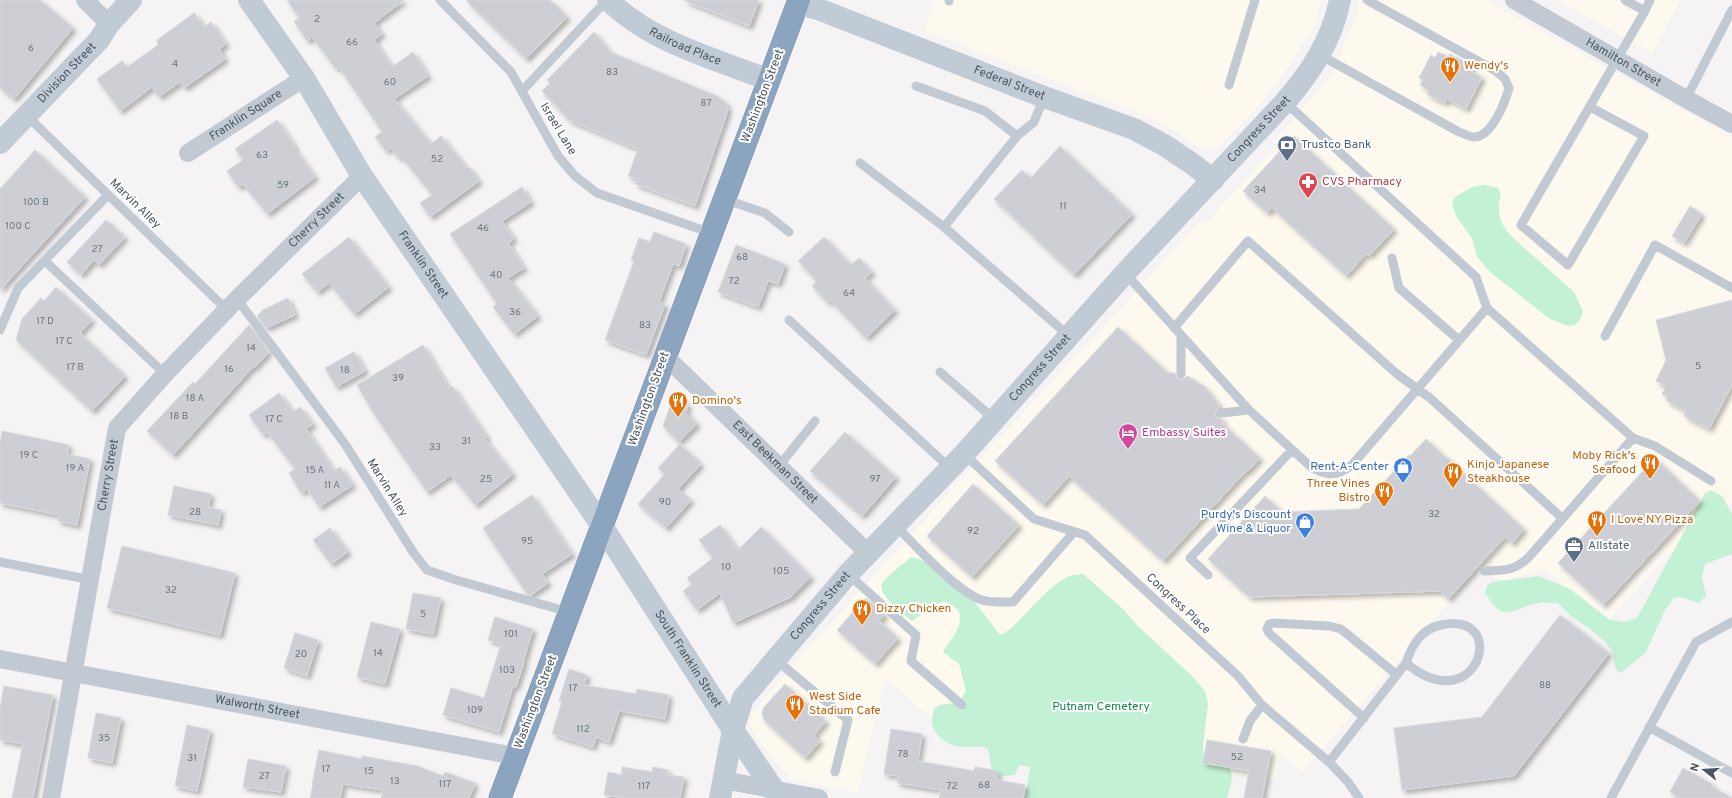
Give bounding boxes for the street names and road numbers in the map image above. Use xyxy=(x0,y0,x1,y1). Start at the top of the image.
street label: Railroad Place xyxy=(646,24,723,70)
street label: Hamilton Street xyxy=(1583,35,1664,91)
street label: Division Street xyxy=(34,39,100,107)
street label: Washington Street xyxy=(738,47,788,145)
street label: Federal Street xyxy=(971,62,1048,105)
street label: Franklin Square xyxy=(206,86,285,145)
street label: Congress Street xyxy=(1224,93,1295,166)
street label: Israel Lane xyxy=(536,100,580,158)
street label: Marvin Alley xyxy=(106,175,164,233)
street label: Cherry Street xyxy=(285,189,348,252)
street label: Franklin Street xyxy=(394,228,452,302)
street label: Congress Street xyxy=(1006,331,1075,406)
street label: Washington Street xyxy=(625,350,673,448)
street label: East Beekman Street xyxy=(729,417,821,508)
street label: Cherry Street xyxy=(94,438,123,512)
street label: Marvin Alley xyxy=(363,456,411,520)
street label: Congress Street xyxy=(787,568,855,644)
street label: Congress Place xyxy=(1142,570,1214,638)
street label: South Franklin Street xyxy=(650,607,725,711)
street label: Washington Street xyxy=(511,653,561,751)
street label: Walworth Street xyxy=(214,692,301,723)

